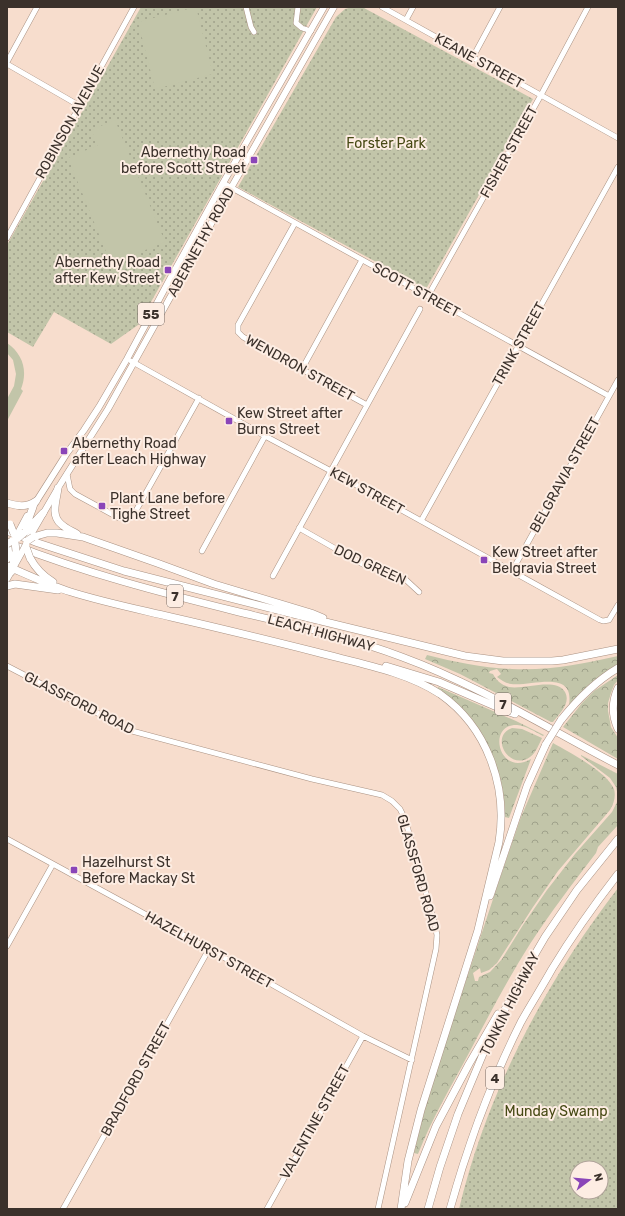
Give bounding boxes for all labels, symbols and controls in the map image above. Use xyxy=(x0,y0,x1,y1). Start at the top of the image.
street label: KEANE STREET xyxy=(432,30,526,92)
street label: ROBINSON AVENUE xyxy=(32,62,108,182)
street label: FISHER STREET xyxy=(477,103,541,201)
park label: Forster Park xyxy=(346,135,426,152)
place label: Abernethy Road before Scott Street xyxy=(121,144,247,177)
marker: Abernethy Road before Scott Street xyxy=(249,155,259,165)
street label: ABERNETHY ROAD xyxy=(164,184,238,300)
place label: Abernethy Road after Kew Street xyxy=(55,254,161,287)
street label: SCOTT STREET xyxy=(369,259,463,321)
marker: Abernethy Road after Kew Street xyxy=(163,265,173,275)
street label: TRINK STREET xyxy=(489,299,549,389)
road number: 55 xyxy=(138,303,164,325)
street label: WENDRON STREET xyxy=(243,331,357,405)
place label: Kew Street after Burns Street xyxy=(237,405,343,438)
street label: BELGRAVIA STREET xyxy=(526,414,604,536)
marker: Kew Street after Burns Street xyxy=(224,416,234,426)
place label: Abernethy Road after Leach Highway xyxy=(72,435,207,468)
marker: Abernethy Road after Leach Highway xyxy=(59,446,69,456)
street label: KEW STREET xyxy=(327,464,407,518)
place label: Plant Lane before Tighe Street xyxy=(110,490,225,523)
marker: Plant Lane before Tighe Street xyxy=(97,501,107,511)
street label: DOD GREEN xyxy=(331,541,409,589)
place label: Kew Street after Belgravia Street xyxy=(492,544,598,577)
marker: Kew Street after Belgravia Street xyxy=(479,555,489,565)
road number: 7 xyxy=(167,585,183,607)
street label: LEACH HIGHWAY xyxy=(266,611,376,655)
street label: GLASSFORD ROAD xyxy=(21,668,137,738)
road number: 7 xyxy=(495,693,511,715)
street label: GLASSFORD ROAD xyxy=(393,812,443,934)
place label: Hazelhurst St Before Mackay St xyxy=(82,854,196,887)
marker: Hazelhurst St Before Mackay St xyxy=(69,865,79,875)
street label: HAZELHURST STREET xyxy=(142,908,276,992)
street label: TONKIN HIGHWAY xyxy=(477,949,543,1059)
street label: BRADFORD STREET xyxy=(97,1019,175,1139)
street label: VALENTINE STREET xyxy=(276,1062,354,1182)
road number: 4 xyxy=(486,1067,504,1089)
park label: Munday Swamp xyxy=(505,1103,607,1120)
north arrow xyxy=(569,1160,609,1200)
text: N xyxy=(591,1172,605,1183)

